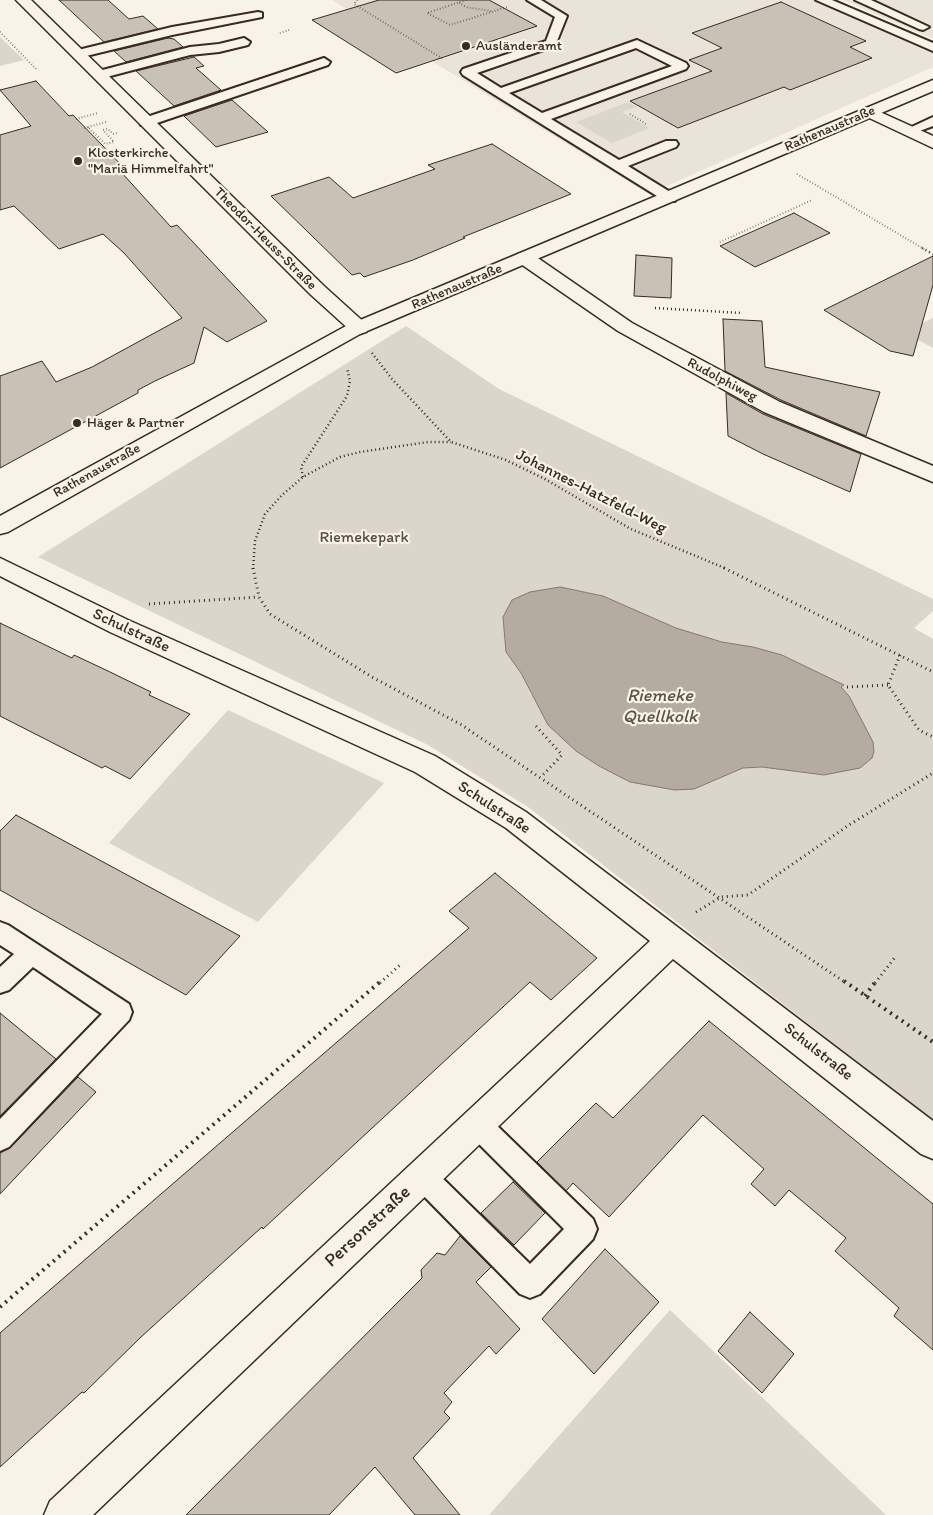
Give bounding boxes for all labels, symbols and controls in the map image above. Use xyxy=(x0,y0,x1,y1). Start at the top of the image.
place label: Ausländeramt xyxy=(476,38,562,54)
marker: Ausländeramt xyxy=(460,40,472,52)
street label: Rathenaustraße xyxy=(782,102,878,156)
place label: Klosterkirche "Mariä Himmelfahrt" xyxy=(88,145,214,178)
marker: Klosterkirche "Mariä Himmelfahrt" xyxy=(72,155,84,167)
street label: Theodor-Heuss-Straße xyxy=(210,184,320,294)
street label: Rathenaustraße xyxy=(409,260,505,314)
street label: Rudolphiweg xyxy=(684,355,760,405)
place label: Häger & Partner xyxy=(87,415,184,431)
marker: Häger & Partner xyxy=(71,417,83,429)
street label: Rathenaustraße xyxy=(51,440,143,502)
street label: Johannes-Hatzfeld-Weg xyxy=(512,446,670,538)
park label: Riemekepark xyxy=(319,528,409,548)
street label: Schulstraße xyxy=(89,605,173,657)
water label: Riemeke Quellkolk xyxy=(623,685,697,728)
street label: Schulstraße xyxy=(454,777,534,839)
street label: Schulstraße xyxy=(779,1019,857,1085)
street label: Personstraße xyxy=(320,1181,416,1273)

